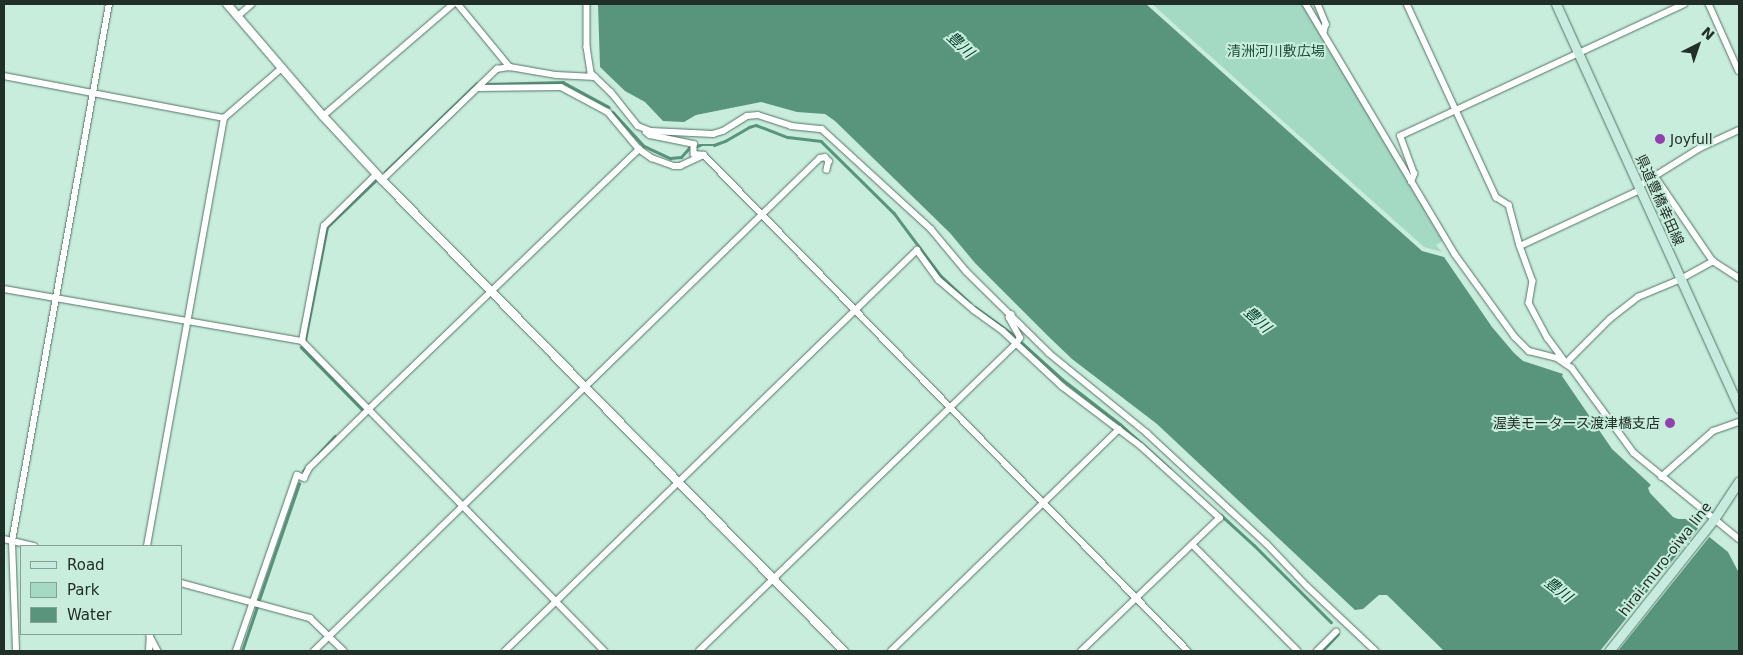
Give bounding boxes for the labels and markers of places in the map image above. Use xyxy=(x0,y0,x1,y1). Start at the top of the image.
place label: Joyfull xyxy=(1670,131,1713,147)
marker: Joyfull xyxy=(1654,133,1666,145)
place label: 渥美モータース渡津橋支店 xyxy=(1492,415,1660,431)
marker: 渥美モータース渡津橋支店 xyxy=(1664,417,1676,429)

